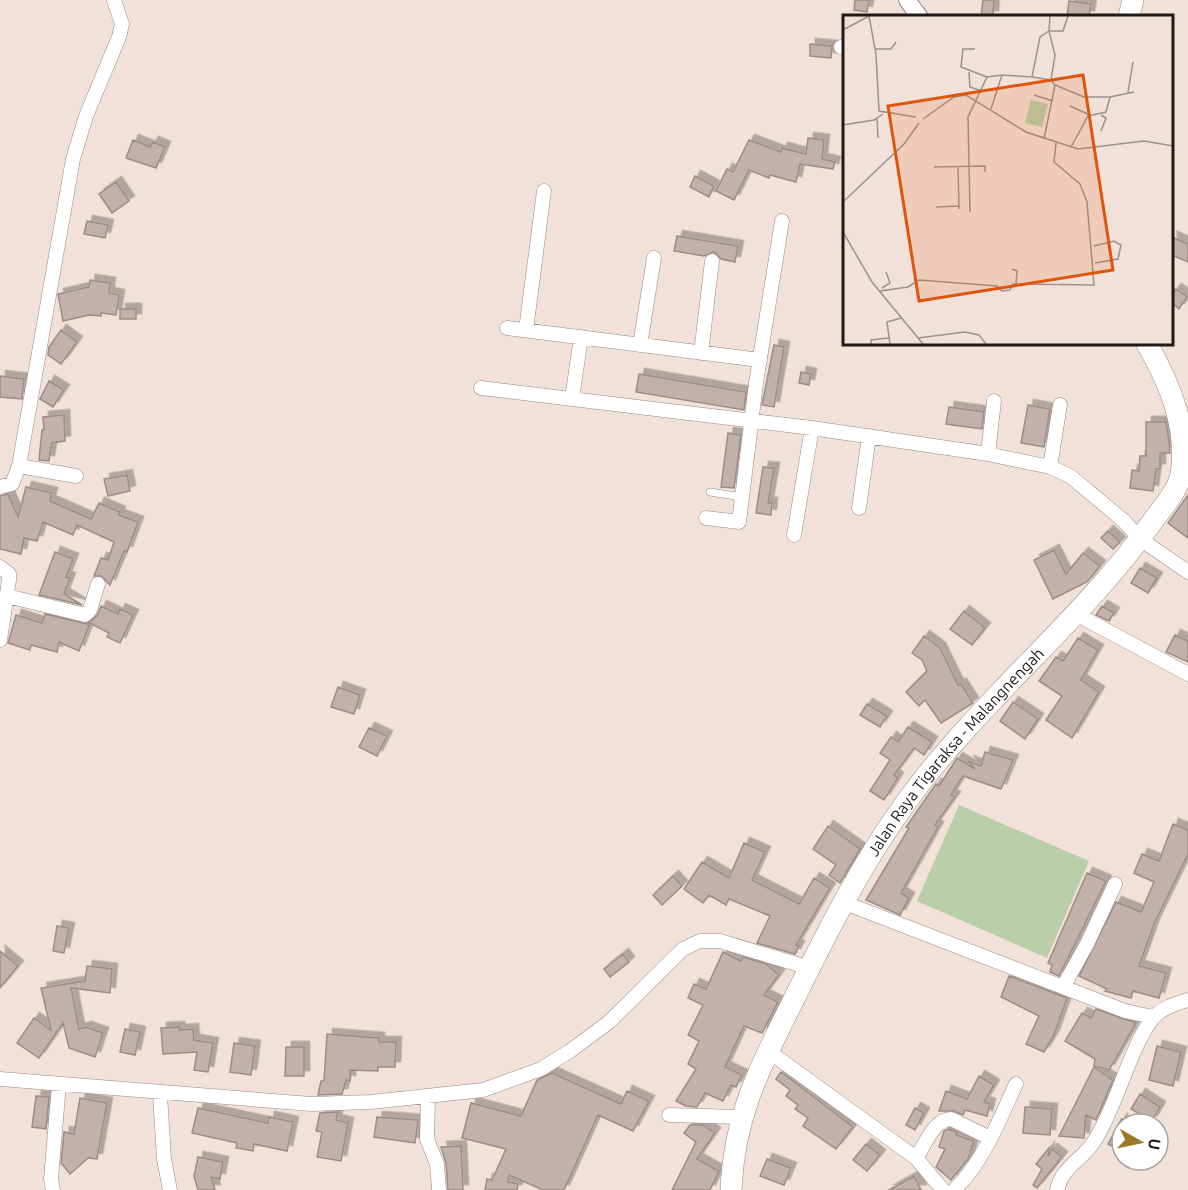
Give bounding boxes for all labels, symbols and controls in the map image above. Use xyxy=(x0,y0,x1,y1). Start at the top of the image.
inset map xyxy=(843,15,1173,345)
street label: Jalan Raya Tigaraksa - Malangnengah xyxy=(864,644,1047,859)
north arrow xyxy=(1110,1112,1170,1172)
text: U xyxy=(1145,1137,1165,1151)

